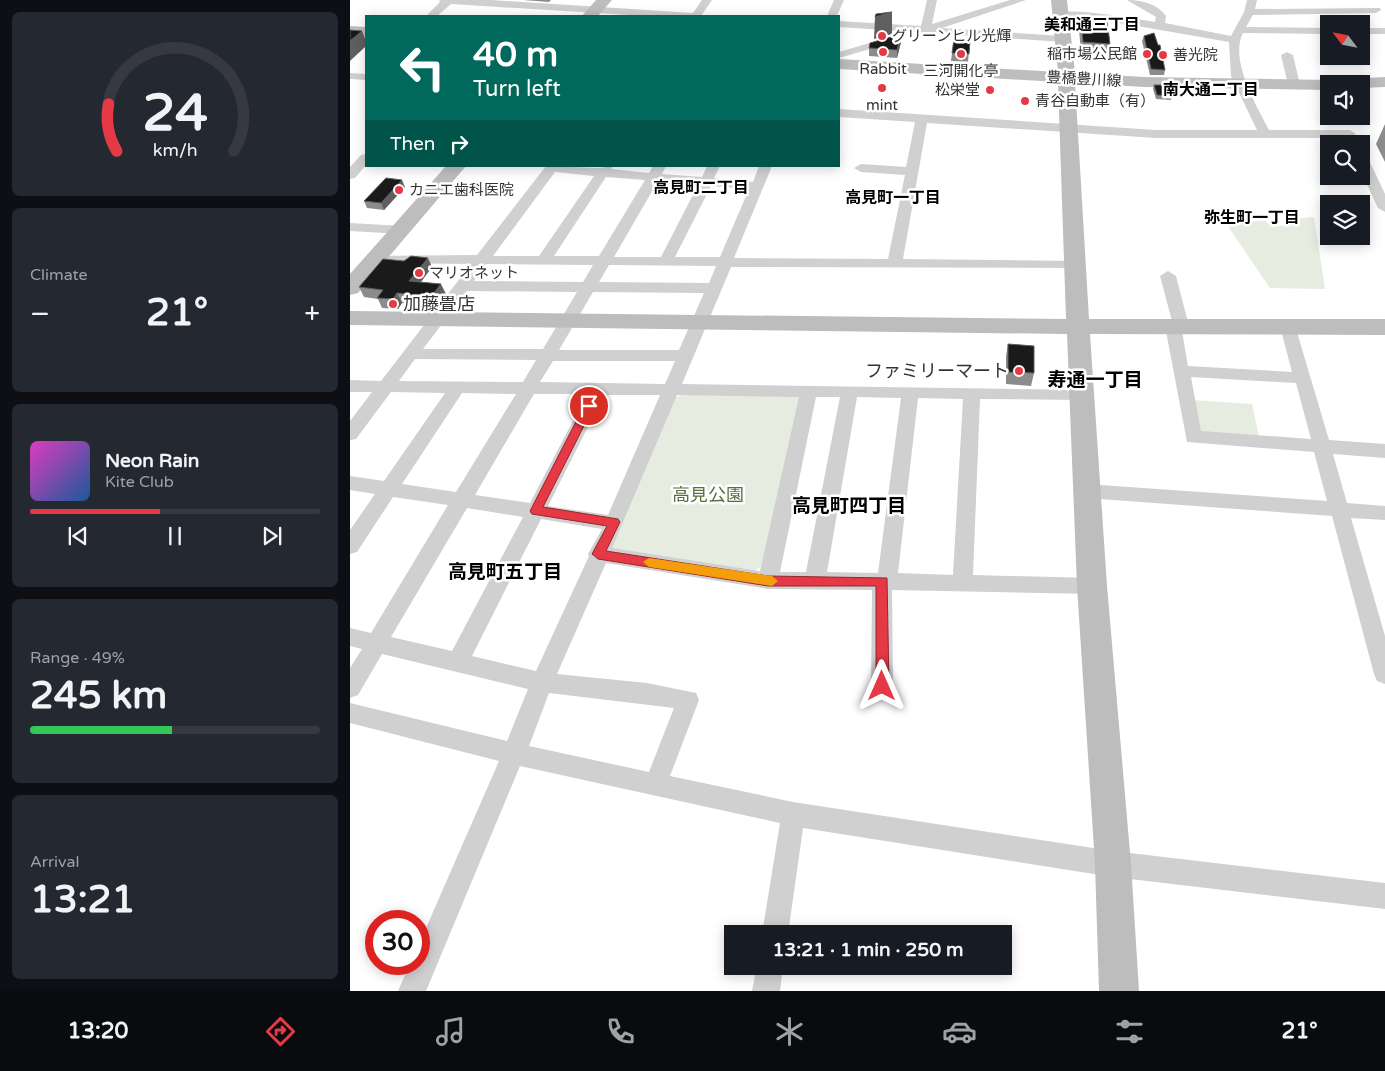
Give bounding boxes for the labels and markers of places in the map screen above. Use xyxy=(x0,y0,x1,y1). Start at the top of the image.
place label: グリーンヒル光輝 xyxy=(892,27,1011,45)
marker: グリーンヒル光輝 xyxy=(876,30,888,42)
place label: 稲市場公民館 xyxy=(1047,45,1137,63)
marker: Rabbit xyxy=(877,46,889,58)
place label: 善光院 xyxy=(1173,46,1218,64)
marker: 三河開化亭 xyxy=(955,48,967,60)
marker: 稲市場公民館 xyxy=(1141,48,1153,60)
marker: 善光院 xyxy=(1157,49,1169,61)
place label: Rabbit xyxy=(859,60,907,78)
place label: 三河開化亭 xyxy=(923,62,999,80)
place label: 松栄堂 xyxy=(935,81,980,99)
marker: mint xyxy=(876,82,888,94)
marker: 松栄堂 xyxy=(984,84,996,96)
place label: 青谷自動車（有） xyxy=(1035,92,1155,110)
marker: 青谷自動車（有） xyxy=(1019,95,1031,107)
place label: mint xyxy=(866,96,898,114)
place label: カニエ歯科医院 xyxy=(409,181,514,199)
marker: カニエ歯科医院 xyxy=(393,184,405,196)
place label: マリオネット xyxy=(429,264,519,282)
marker: マリオネット xyxy=(413,267,425,279)
place label: 加藤畳店 xyxy=(403,293,475,315)
marker: 加藤畳店 xyxy=(387,298,399,310)
place label: ファミリーマート xyxy=(865,360,1009,382)
marker: ファミリーマート xyxy=(1013,365,1025,377)
pin xyxy=(568,385,610,427)

